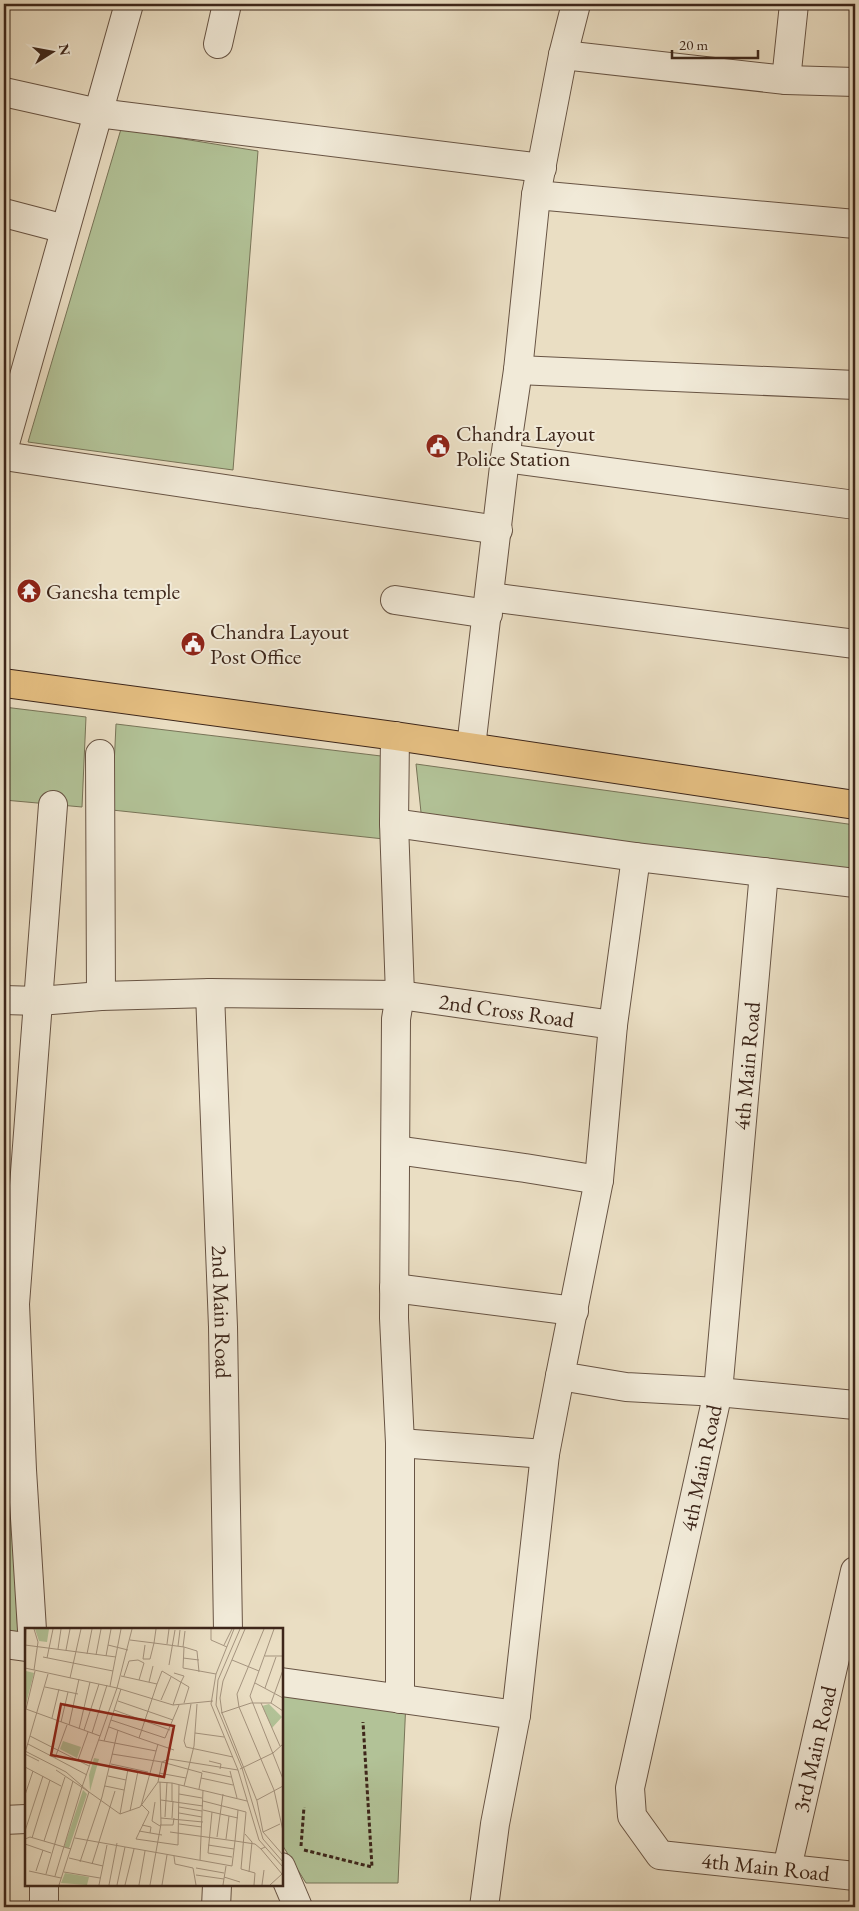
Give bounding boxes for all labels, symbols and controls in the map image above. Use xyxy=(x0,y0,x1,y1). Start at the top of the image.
north arrow xyxy=(28,28,78,78)
scale bar xyxy=(672,28,758,60)
text: 20 m xyxy=(679,35,708,54)
text: N xyxy=(55,42,75,57)
place label: Chandra Layout Police Station xyxy=(456,419,595,473)
public building icon: Chandra Layout Police Station xyxy=(425,433,451,459)
place label: Ganesha temple xyxy=(46,577,181,606)
temple icon: Ganesha temple xyxy=(16,578,42,604)
place label: Chandra Layout Post Office xyxy=(210,617,349,671)
public building icon: Chandra Layout Post Office xyxy=(180,631,206,657)
street label: 2nd Cross Road xyxy=(437,986,577,1034)
street label: 4th Main Road xyxy=(727,1000,767,1131)
street label: 2nd Main Road xyxy=(205,1245,238,1380)
street label: 4th Main Road xyxy=(673,1401,729,1534)
inset map xyxy=(25,1628,282,1886)
street label: 3rd Main Road xyxy=(786,1682,843,1815)
street label: 4th Main Road xyxy=(700,1845,832,1888)

